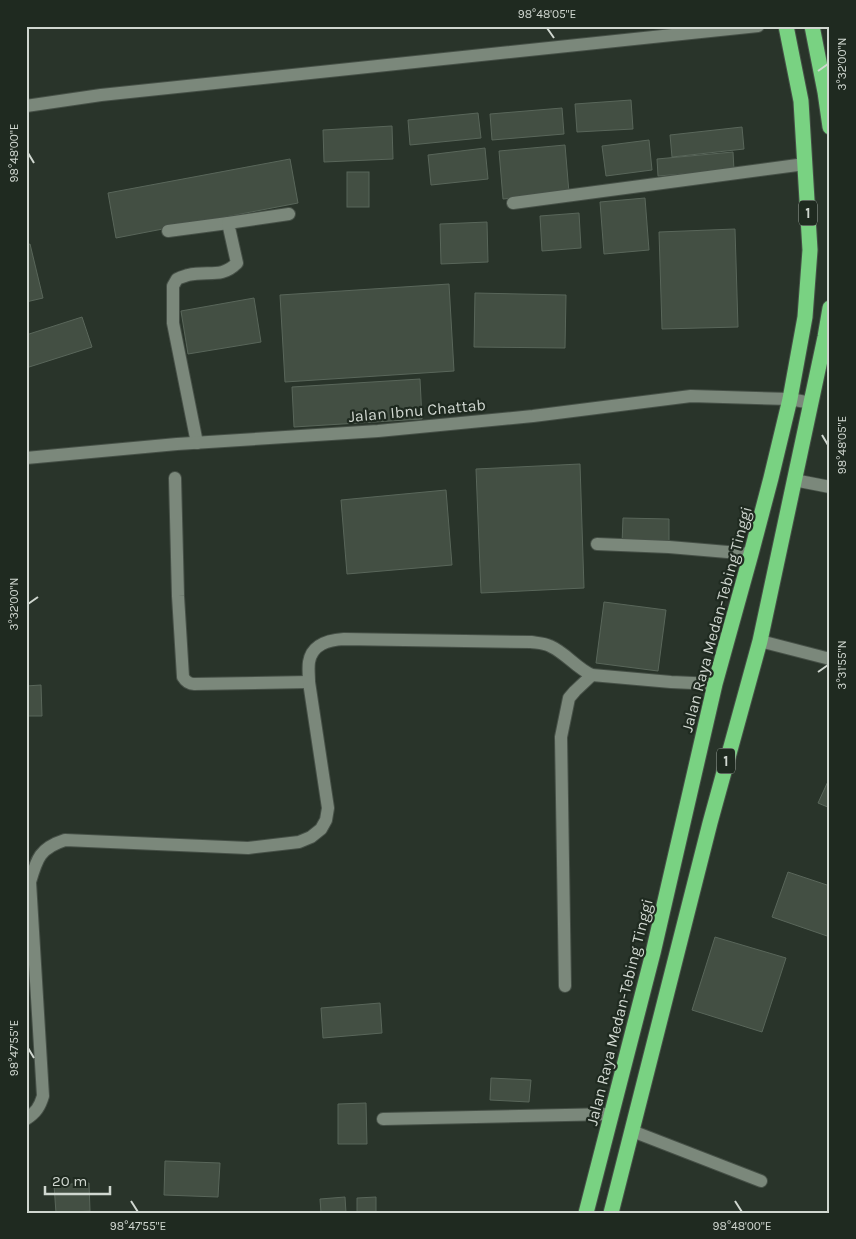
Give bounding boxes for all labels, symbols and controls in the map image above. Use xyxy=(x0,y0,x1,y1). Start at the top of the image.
text: 98°48'05"E xyxy=(518,7,576,21)
text: 3°32'00"N xyxy=(835,38,849,90)
text: 98°48'00"E xyxy=(7,124,21,182)
road number: 1 xyxy=(799,200,817,226)
street label: Jalan Ibnu Chattab xyxy=(348,395,486,426)
text: 98°48'05"E xyxy=(835,416,849,474)
street label: Jalan Raya Medan-Tebing Tinggi xyxy=(677,504,756,734)
text: 3°32'00"N xyxy=(7,578,21,630)
text: 3°31'55"N xyxy=(835,640,849,690)
road number: 1 xyxy=(717,748,735,774)
street label: Jalan Raya Medan-Tebing Tinggi xyxy=(582,897,657,1127)
text: 98°47'55"E xyxy=(7,1020,21,1076)
scale bar xyxy=(45,1164,110,1196)
text: 20 m xyxy=(52,1172,87,1190)
text: 98°47'55"E xyxy=(110,1219,166,1233)
text: 98°48'00"E xyxy=(713,1219,771,1233)

